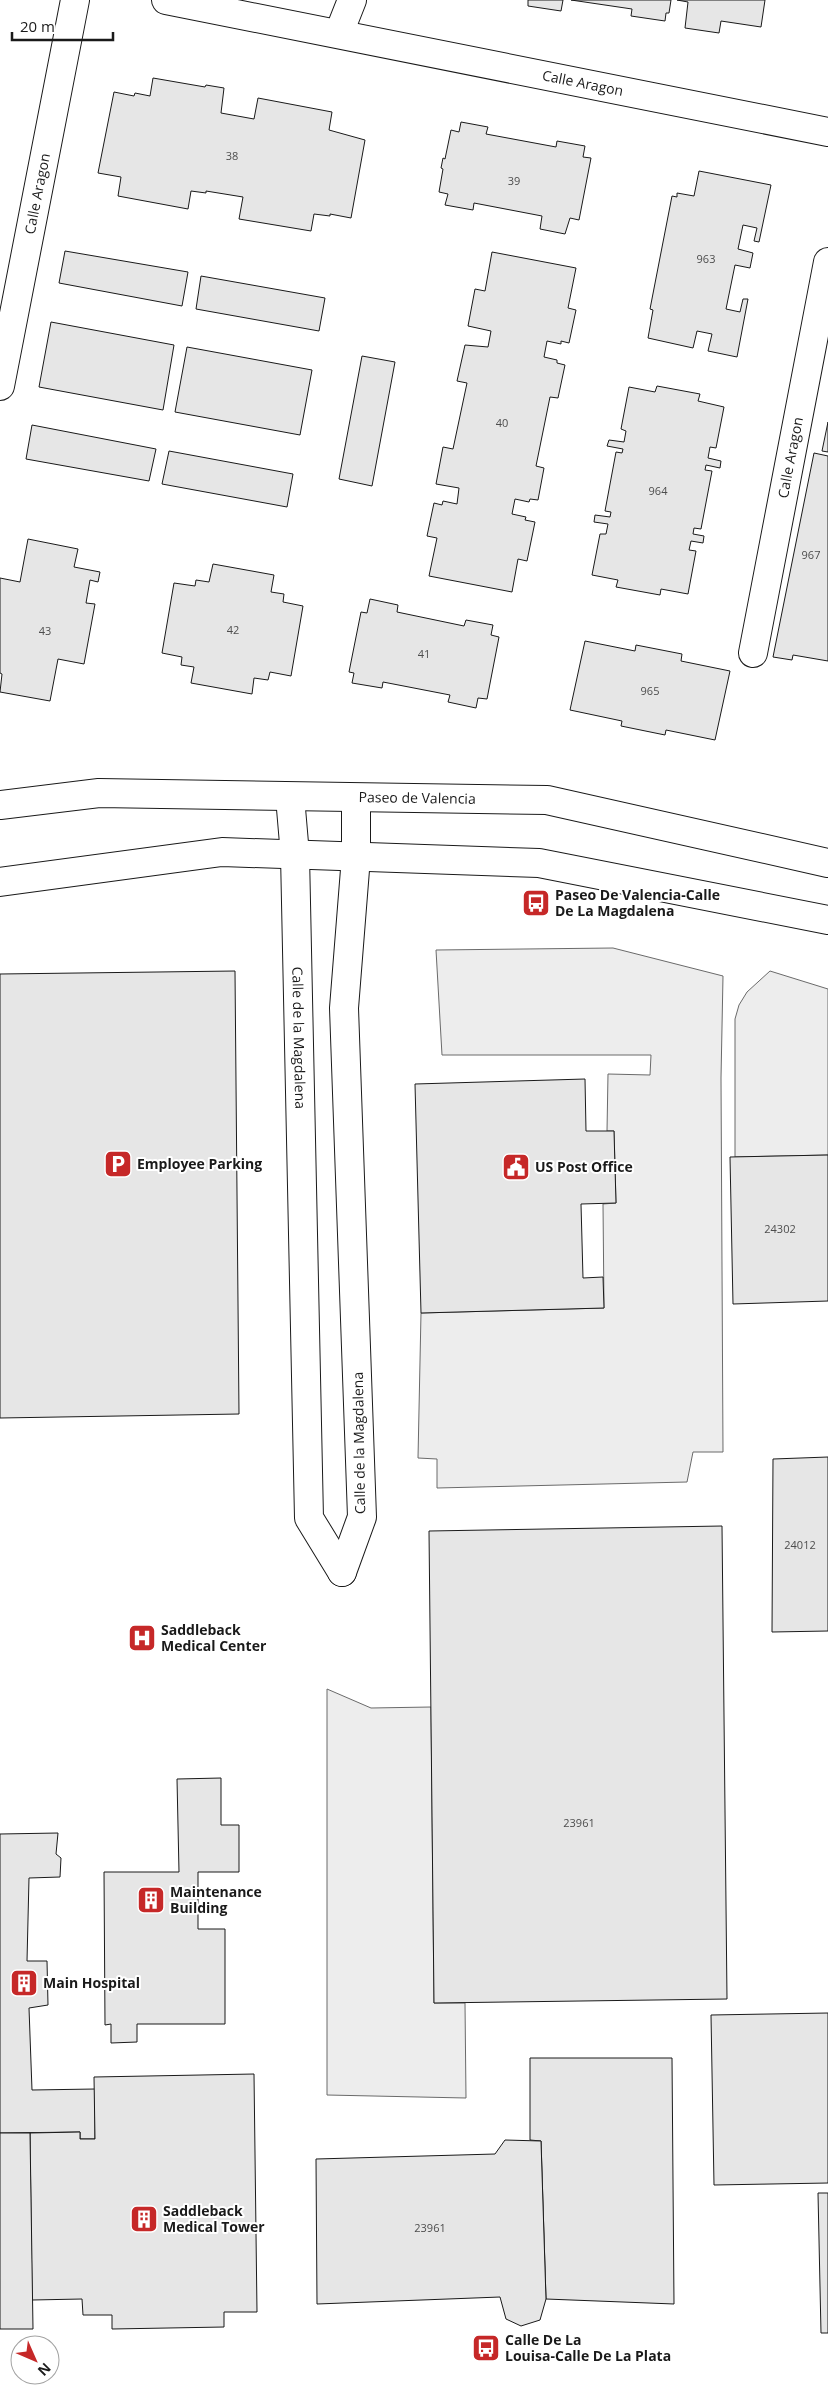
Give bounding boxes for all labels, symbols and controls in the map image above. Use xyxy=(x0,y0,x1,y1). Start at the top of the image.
scale bar xyxy=(12,10,114,42)
text: 20 m xyxy=(20,16,55,36)
street label: Calle Aragon xyxy=(541,65,625,100)
house number: 38 xyxy=(226,148,238,163)
street label: Calle Aragon xyxy=(20,151,54,236)
house number: 39 xyxy=(508,173,520,188)
house number: 963 xyxy=(697,251,715,266)
house number: 40 xyxy=(496,415,508,430)
street label: Calle Aragon xyxy=(773,415,807,500)
house number: 964 xyxy=(649,483,668,498)
house number: 967 xyxy=(802,547,820,562)
house number: 42 xyxy=(227,622,239,637)
house number: 43 xyxy=(39,623,51,638)
house number: 41 xyxy=(418,646,430,661)
house number: 965 xyxy=(641,683,659,698)
street label: Paseo de Valencia xyxy=(359,787,476,808)
place label: Paseo De Valencia-Calle De La Magdalena xyxy=(555,885,720,920)
bus stop icon: Paseo De Valencia-Calle De La Magdalena xyxy=(521,888,551,918)
street label: Calle de la Magdalena xyxy=(288,966,310,1109)
parking icon: Employee Parking xyxy=(103,1149,133,1179)
public building icon: US Post Office xyxy=(501,1152,531,1182)
place label: Employee Parking xyxy=(137,1154,262,1173)
place label: US Post Office xyxy=(535,1157,633,1176)
house number: 24302 xyxy=(764,1221,796,1236)
street label: Calle de la Magdalena xyxy=(348,1372,369,1514)
house number: 24012 xyxy=(784,1537,816,1552)
place label: Saddleback Medical Center xyxy=(161,1620,267,1655)
hospital icon: Saddleback Medical Center xyxy=(127,1623,157,1653)
house number: 23961 xyxy=(563,1815,595,1830)
place label: Maintenance Building xyxy=(170,1882,262,1917)
building icon: Maintenance Building xyxy=(136,1885,166,1915)
building icon: Main Hospital xyxy=(9,1968,39,1998)
place label: Main Hospital xyxy=(43,1973,140,1992)
place label: Saddleback Medical Tower xyxy=(163,2201,265,2236)
building icon: Saddleback Medical Tower xyxy=(129,2204,159,2234)
house number: 23961 xyxy=(414,2220,446,2235)
place label: Calle De La Louisa-Calle De La Plata xyxy=(505,2330,671,2365)
bus stop icon: Calle De La Louisa-Calle De La Plata xyxy=(471,2333,501,2363)
north arrow xyxy=(10,2335,60,2385)
text: N xyxy=(34,2359,55,2380)

